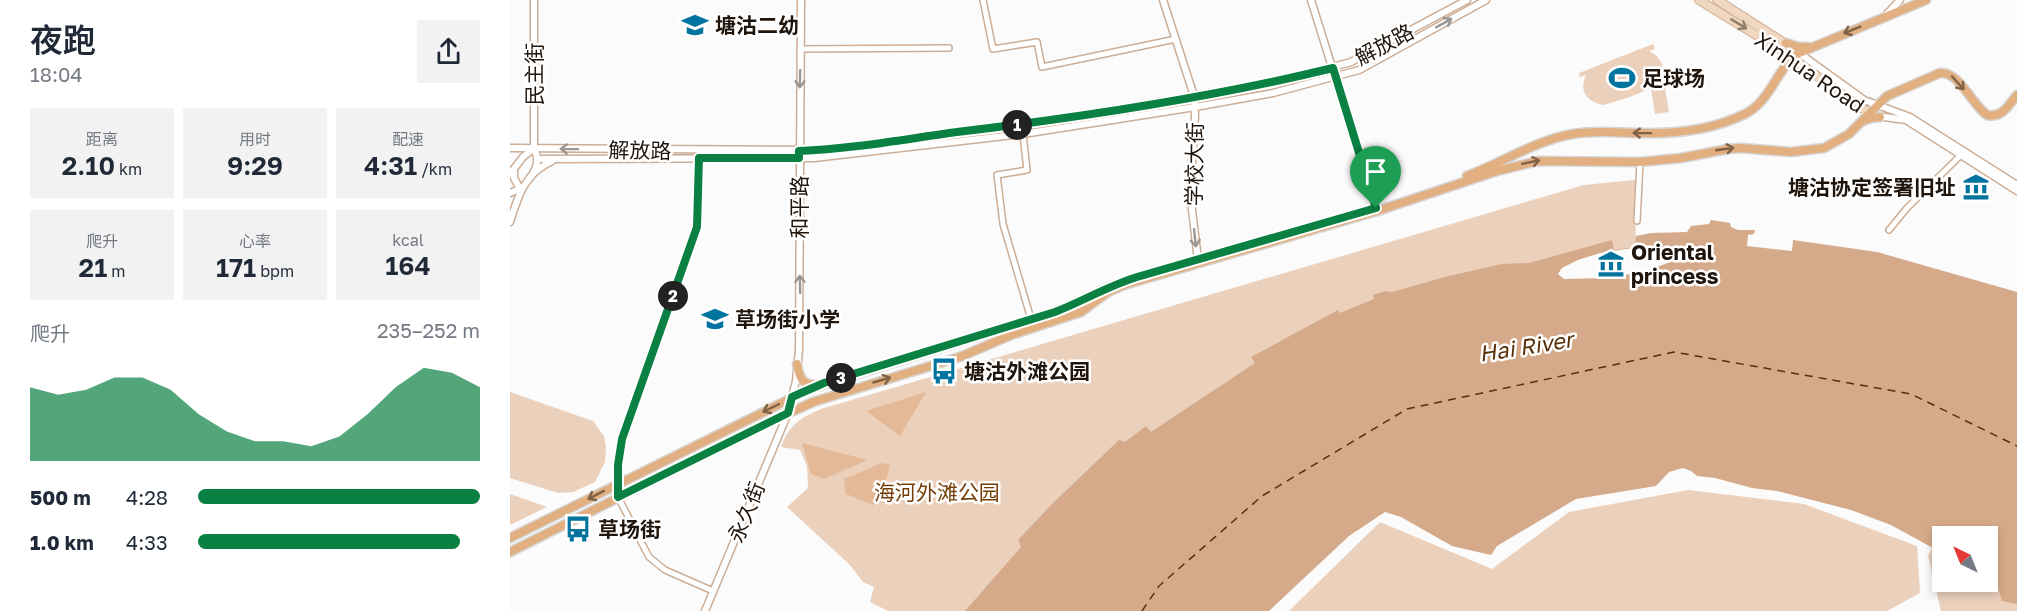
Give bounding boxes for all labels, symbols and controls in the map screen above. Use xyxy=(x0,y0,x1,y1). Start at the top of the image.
school or university icon: 塘沽二幼 xyxy=(680,10,710,40)
place label: 塘沽二幼 xyxy=(715,12,799,38)
one-way arrow xyxy=(1435,17,1453,28)
street label: 解放路 xyxy=(1350,18,1418,70)
one-way arrow xyxy=(1730,19,1747,31)
text: 夜跑 xyxy=(30,20,96,59)
button: share xyxy=(417,20,480,83)
one-way arrow xyxy=(1844,25,1862,36)
street label: Xinhua Road xyxy=(1750,26,1870,118)
street label: 民主街 xyxy=(521,43,547,106)
text: 18:04 xyxy=(30,62,83,86)
sports icon: 足球场 xyxy=(1607,63,1637,93)
place label: 足球场 xyxy=(1642,65,1705,91)
one-way arrow xyxy=(794,69,806,89)
one-way arrow xyxy=(1951,75,1965,90)
pin: 1 xyxy=(1002,110,1032,140)
text: 1 xyxy=(1013,115,1021,135)
street label: 学校大街 xyxy=(1180,122,1208,206)
one-way arrow xyxy=(1632,127,1652,139)
text: 距离 xyxy=(86,129,118,149)
text: 用时 xyxy=(239,129,271,149)
text: 配速 xyxy=(392,129,424,149)
street label: 解放路 xyxy=(608,136,672,164)
one-way arrow xyxy=(560,143,580,155)
one-way arrow xyxy=(1714,144,1734,155)
pin xyxy=(1350,146,1401,208)
text: 2.10 xyxy=(62,150,115,181)
text: 9:29 xyxy=(227,150,283,181)
text: 4:31 xyxy=(364,150,417,181)
icon: arrive xyxy=(1359,155,1392,188)
one-way arrow xyxy=(1521,156,1540,168)
text: km xyxy=(115,159,142,179)
text: /km xyxy=(417,159,452,179)
museum icon: 塘沽协定签署旧址 xyxy=(1961,172,1991,202)
place label: 塘沽协定签署旧址 xyxy=(1788,174,1956,200)
street label: 和平路 xyxy=(786,176,812,239)
one-way arrow xyxy=(1190,228,1201,247)
text: kcal xyxy=(392,230,424,250)
text: 爬升 xyxy=(86,231,118,251)
text: 心率 xyxy=(239,231,271,251)
place label: Oriental princess xyxy=(1631,239,1719,289)
museum icon: Oriental princess xyxy=(1596,249,1626,279)
text: 164 xyxy=(385,250,431,281)
text: 21 xyxy=(79,252,107,283)
text: 171 xyxy=(216,252,256,283)
text: m xyxy=(107,261,125,281)
text: bpm xyxy=(256,261,294,281)
one-way arrow xyxy=(794,275,806,295)
pin: 2 xyxy=(658,281,688,311)
text: 2 xyxy=(668,286,678,306)
school or university icon: 草场街小学 xyxy=(700,304,730,334)
place label: 草场街小学 xyxy=(735,306,840,332)
text: 235–252 m xyxy=(377,318,480,342)
text: 爬升 xyxy=(30,321,70,345)
water label: Hai River xyxy=(1477,325,1578,367)
bus stop icon: 塘沽外滩公园 xyxy=(929,356,959,386)
place label: 塘沽外滩公园 xyxy=(964,358,1090,384)
pin: 3 xyxy=(826,363,856,393)
text: 3 xyxy=(836,368,846,388)
one-way arrow xyxy=(872,374,891,385)
one-way arrow xyxy=(762,402,780,414)
street label: 永久街 xyxy=(722,478,770,546)
park label: 海河外滩公园 xyxy=(874,479,1000,505)
text: 500 m xyxy=(30,485,91,509)
text: 4:28 xyxy=(126,485,168,509)
one-way arrow xyxy=(588,490,606,501)
bus stop icon: 草场街 xyxy=(563,514,593,544)
place label: 草场街 xyxy=(598,516,661,542)
north arrow xyxy=(1932,526,1998,592)
map controls xyxy=(1932,526,1998,592)
text: 1.0 km xyxy=(30,530,94,554)
text: 4:33 xyxy=(126,530,168,554)

